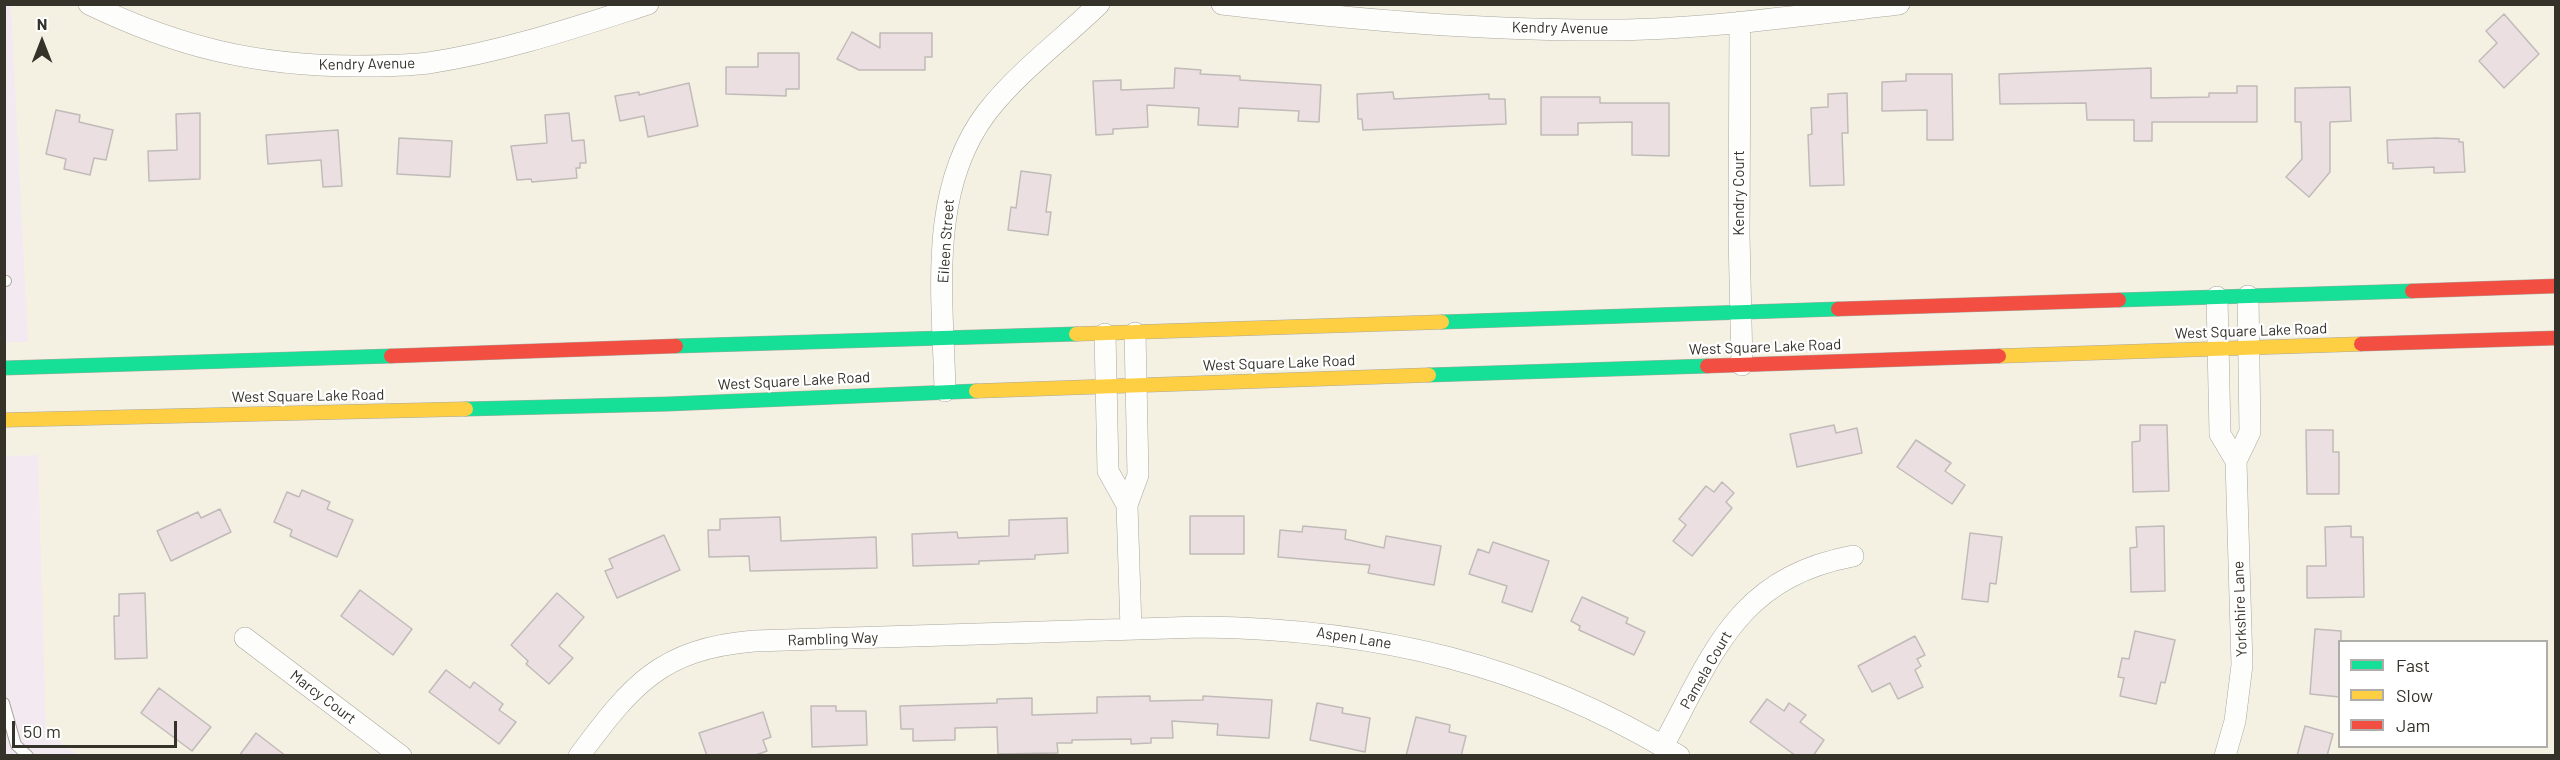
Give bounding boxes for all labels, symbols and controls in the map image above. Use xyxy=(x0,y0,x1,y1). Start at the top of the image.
north arrow xyxy=(12,12,72,72)
text: N xyxy=(37,14,47,33)
street label: Kendry Avenue xyxy=(1512,18,1608,38)
street label: Kendry Avenue xyxy=(319,54,415,74)
street label: Kendry Court xyxy=(1730,150,1748,236)
street label: Eileen Street xyxy=(934,198,958,284)
street label: West Square Lake Road xyxy=(2174,319,2328,343)
street label: West Square Lake Road xyxy=(1688,335,1842,359)
street label: West Square Lake Road xyxy=(1202,351,1356,375)
street label: West Square Lake Road xyxy=(717,368,871,394)
street label: West Square Lake Road xyxy=(232,386,384,406)
street label: Yorkshire Lane xyxy=(2229,561,2251,657)
street label: Aspen Lane xyxy=(1315,623,1393,653)
street label: Rambling Way xyxy=(787,628,879,650)
street label: Pamela Court xyxy=(1676,628,1736,712)
legend xyxy=(2338,640,2548,748)
text: Fast xyxy=(2396,654,2430,676)
street label: Marcy Court xyxy=(286,666,360,728)
text: Slow xyxy=(2396,684,2433,706)
scale bar xyxy=(15,709,180,747)
text: Jam xyxy=(2396,714,2430,736)
text: 50 m xyxy=(23,720,61,742)

